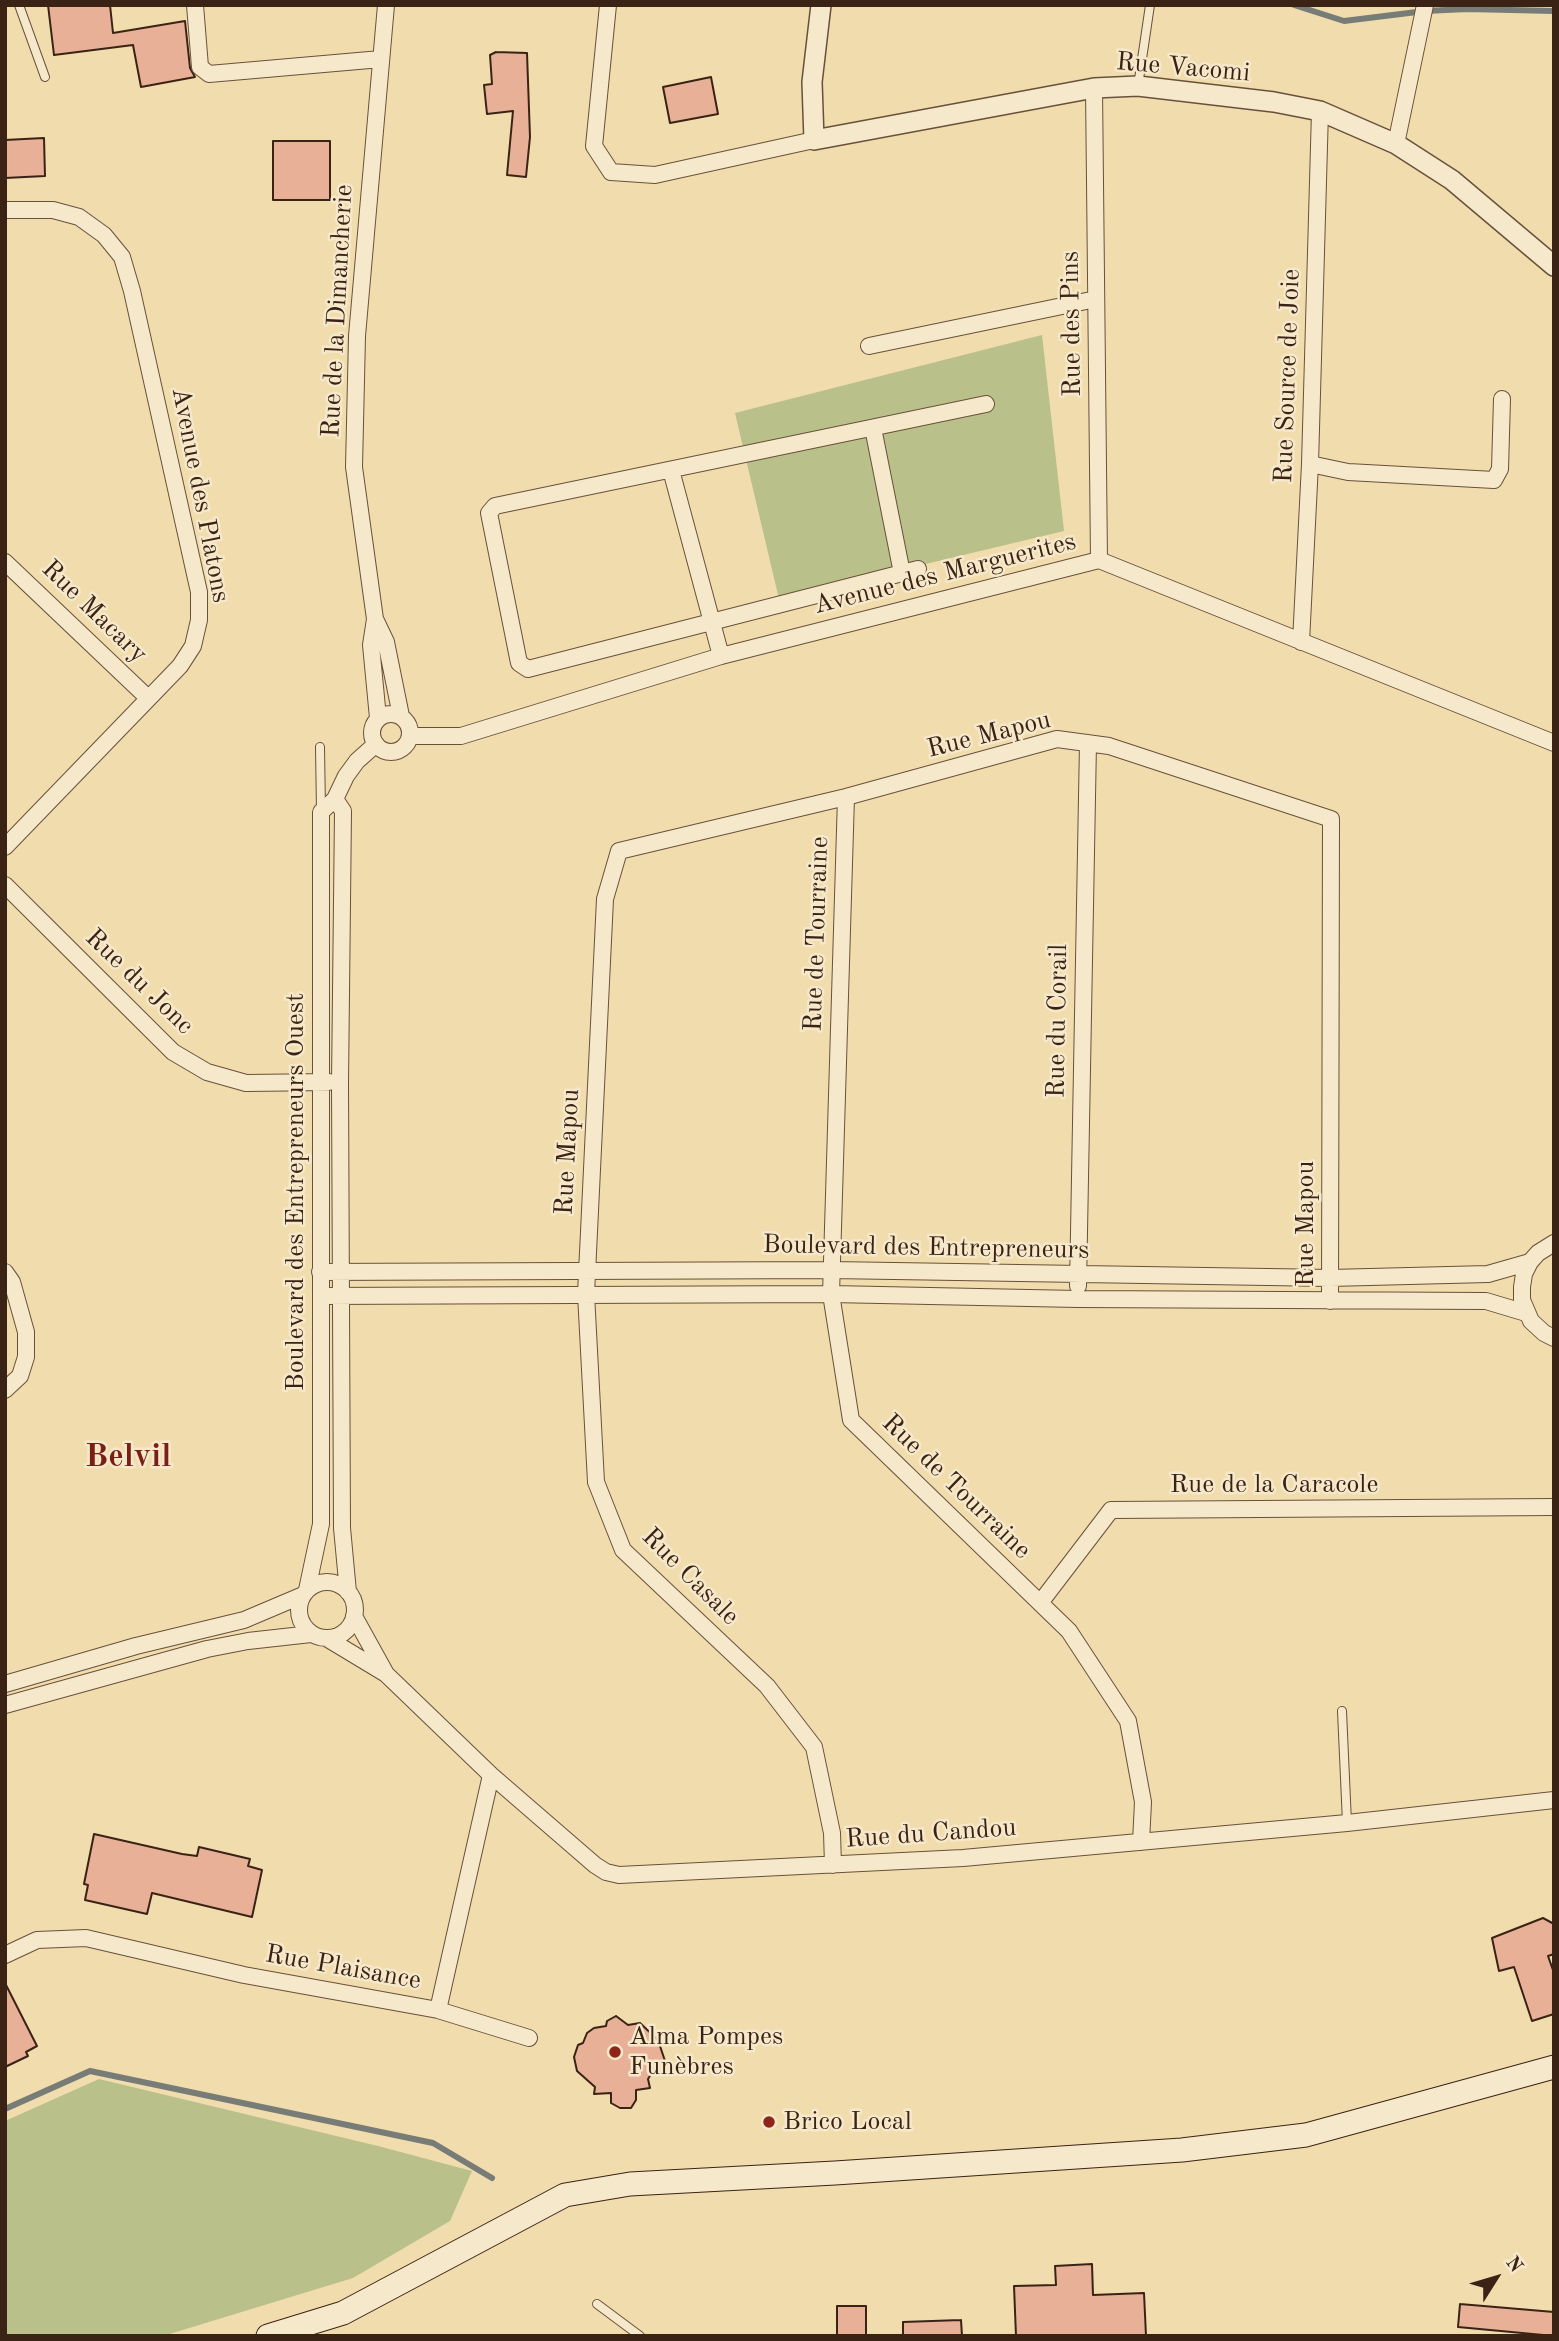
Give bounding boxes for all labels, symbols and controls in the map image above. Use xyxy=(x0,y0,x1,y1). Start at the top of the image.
street label: Rue Vacomi xyxy=(1115,47,1251,89)
street label: Rue de la Dimancherie xyxy=(316,184,360,438)
street label: Rue des Pins xyxy=(1055,251,1089,397)
street label: Rue Source de Joie xyxy=(1269,268,1307,484)
street label: Avenue des Platons xyxy=(164,385,236,605)
street label: Avenue des Marguerites xyxy=(811,526,1079,622)
street label: Rue Macary xyxy=(35,554,153,670)
street label: Rue Mapou xyxy=(924,705,1054,765)
street label: Rue de Tourraine xyxy=(798,836,836,1032)
street label: Rue du Jonc xyxy=(78,923,200,1041)
street label: Rue du Corail xyxy=(1041,944,1075,1098)
street label: Boulevard des Entrepreneurs Ouest xyxy=(280,993,312,1391)
street label: Rue Mapou xyxy=(549,1088,587,1216)
street label: Rue Mapou xyxy=(1290,1161,1322,1287)
street label: Boulevard des Entrepreneurs xyxy=(762,1230,1090,1266)
street label: Rue de Tourraine xyxy=(875,1408,1037,1566)
district label: Belvil xyxy=(85,1437,171,1477)
street label: Rue de la Caracole xyxy=(1170,1469,1378,1501)
street label: Rue Casale xyxy=(635,1522,745,1632)
street label: Rue du Candou xyxy=(845,1812,1017,1856)
street label: Rue Plaisance xyxy=(263,1939,423,1997)
place label: Alma Pompes Funèbres xyxy=(629,2021,783,2082)
marker: Alma Pompes Funèbres xyxy=(607,2044,623,2060)
place label: Brico Local xyxy=(783,2106,912,2138)
marker: Brico Local xyxy=(761,2114,777,2130)
north arrow xyxy=(1461,2243,1531,2313)
text: N xyxy=(1501,2254,1525,2277)

